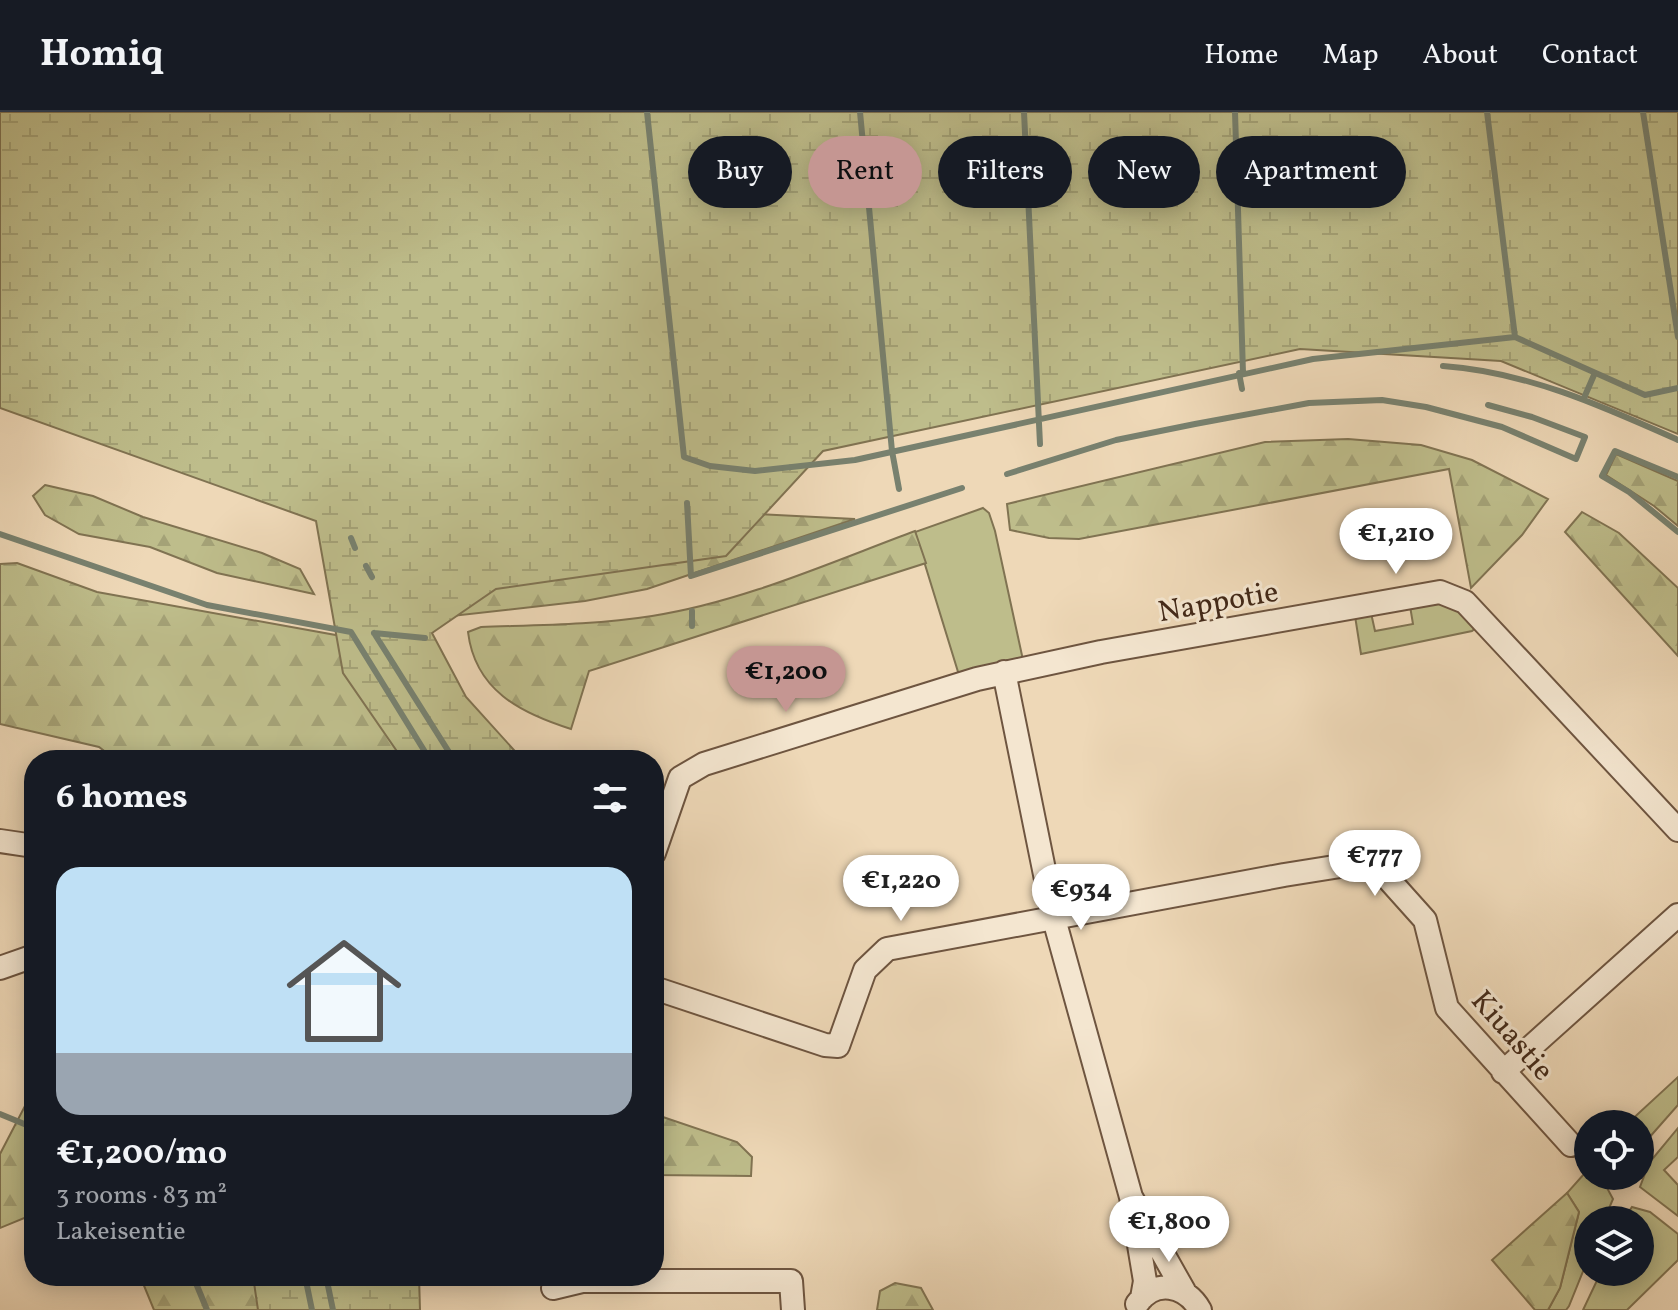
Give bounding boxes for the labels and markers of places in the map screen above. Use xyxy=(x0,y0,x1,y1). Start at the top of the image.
pin: €1,210 xyxy=(1331,508,1461,576)
pin: €1,200 xyxy=(721,646,851,714)
pin: €777 xyxy=(1328,830,1422,898)
pin: €1,220 xyxy=(836,855,966,923)
pin: €934 xyxy=(1034,864,1128,932)
pin: €1,800 xyxy=(1104,1196,1234,1264)

